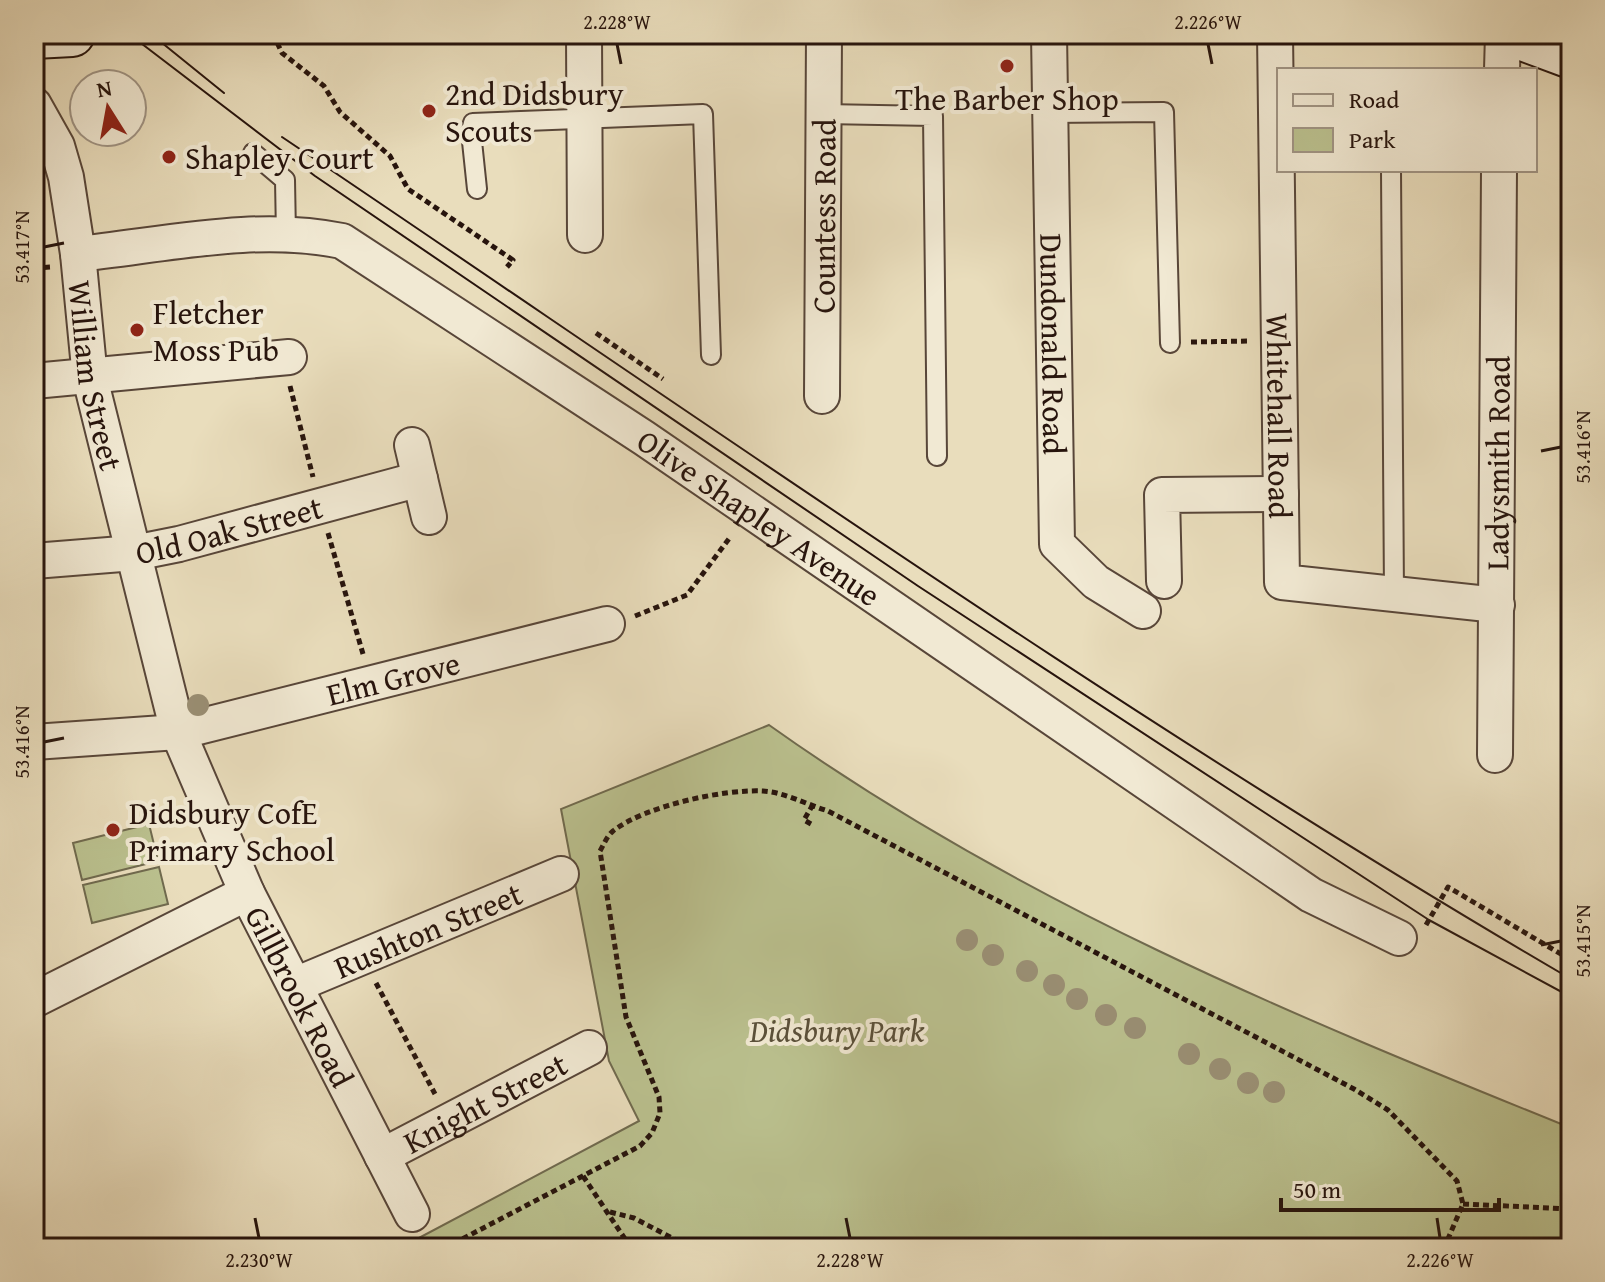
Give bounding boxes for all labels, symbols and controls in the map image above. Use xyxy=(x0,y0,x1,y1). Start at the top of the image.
text: 2.228°W xyxy=(583,7,651,36)
text: 2.226°W xyxy=(1174,7,1242,36)
marker: The Barber Shop xyxy=(998,57,1016,75)
north arrow xyxy=(68,68,148,148)
legend xyxy=(1277,68,1537,172)
place label: 2nd Didsbury Scouts xyxy=(445,70,624,154)
text: N xyxy=(94,71,115,105)
place label: The Barber Shop xyxy=(895,75,1119,122)
text: Road xyxy=(1349,82,1399,117)
marker: 2nd Didsbury Scouts xyxy=(420,102,438,120)
street label: Countess Road xyxy=(799,119,847,313)
text: Park xyxy=(1349,122,1396,157)
place label: Shapley Court xyxy=(185,134,373,181)
marker: Shapley Court xyxy=(160,148,178,166)
text: 53.417°N xyxy=(7,210,36,284)
street label: Dundonald Road xyxy=(1029,233,1079,455)
street label: William Street xyxy=(57,278,136,475)
place label: Fletcher Moss Pub xyxy=(153,289,279,373)
street label: Whitehall Road xyxy=(1255,313,1305,519)
marker: Fletcher Moss Pub xyxy=(128,321,146,339)
street label: Ladysmith Road xyxy=(1473,355,1521,571)
text: 53.416°N xyxy=(1568,410,1597,484)
street label: Olive Shapley Avenue xyxy=(628,417,891,617)
street label: Old Oak Street xyxy=(131,483,328,576)
street label: Elm Grove xyxy=(321,639,465,717)
text: 53.416°N xyxy=(7,705,36,779)
place label: Didsbury CofE Primary School xyxy=(129,789,335,873)
marker: Didsbury CofE Primary School xyxy=(104,821,122,839)
street label: Rushton Street xyxy=(327,869,529,990)
street label: Gillbrook Road xyxy=(234,898,366,1095)
text: 53.415°N xyxy=(1568,904,1597,978)
park label: Didsbury Park xyxy=(749,1007,925,1054)
street label: Knight Street xyxy=(395,1040,575,1165)
scale bar xyxy=(1281,1162,1499,1212)
text: 50 m xyxy=(1293,1172,1341,1207)
text: 2.230°W xyxy=(225,1245,293,1274)
text: 2.228°W xyxy=(816,1245,884,1274)
text: 2.226°W xyxy=(1406,1245,1474,1274)

